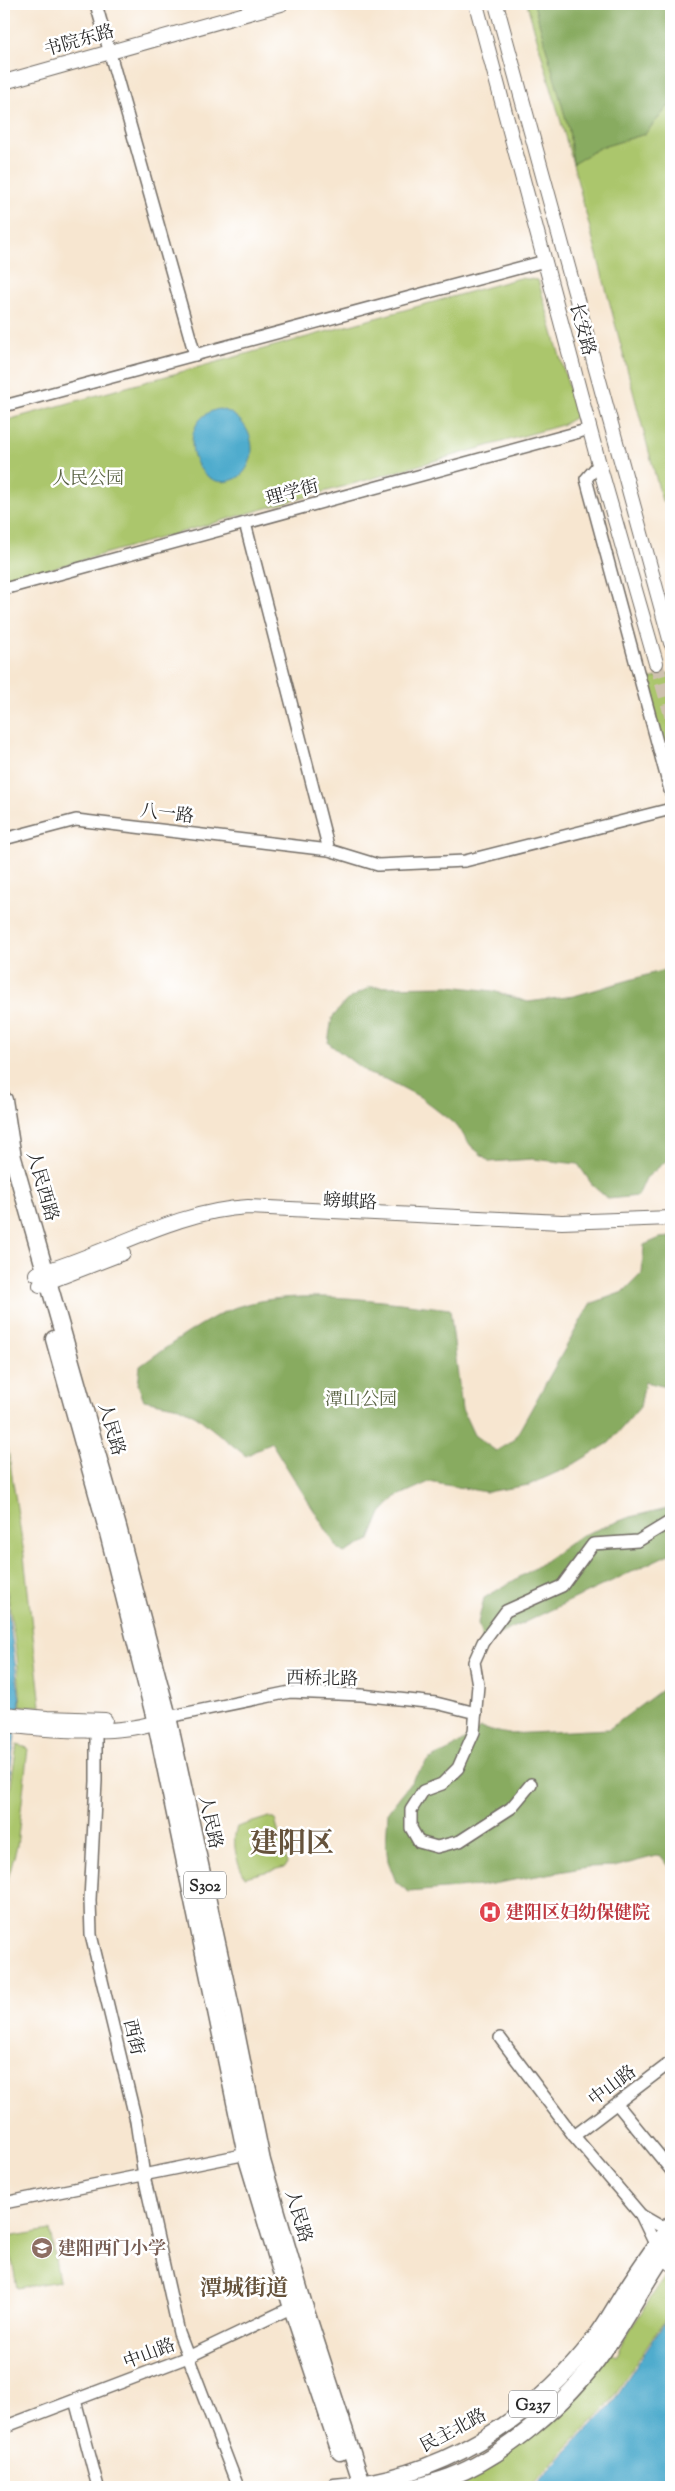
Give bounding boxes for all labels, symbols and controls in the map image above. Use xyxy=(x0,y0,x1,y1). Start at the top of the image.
street label: 书院东路 xyxy=(41,20,118,64)
street label: 长安路 xyxy=(562,300,601,359)
park label: 人民公园 xyxy=(52,467,124,493)
street label: 理学街 xyxy=(263,474,322,513)
street label: 八一路 xyxy=(138,799,195,831)
street label: 人民西路 xyxy=(19,1148,63,1225)
street label: 螃蜞路 xyxy=(322,1189,378,1217)
park label: 潭山公园 xyxy=(325,1388,397,1414)
street label: 人民路 xyxy=(90,1400,130,1459)
street label: 西桥北路 xyxy=(286,1666,358,1694)
street label: 人民路 xyxy=(191,1793,227,1852)
district label: 建阳区 xyxy=(250,1825,334,1865)
road number: S302 xyxy=(184,1872,226,1898)
hospital icon: 建阳区妇幼保健院 xyxy=(478,1900,502,1924)
place label: 建阳区妇幼保健院 xyxy=(506,1901,650,1927)
street label: 西街 xyxy=(115,2017,149,2058)
street label: 中山路 xyxy=(584,2060,643,2113)
street label: 人民路 xyxy=(277,2187,317,2246)
school or university icon: 建阳西门小学 xyxy=(30,2236,54,2260)
place label: 建阳西门小学 xyxy=(58,2237,166,2263)
district label: 潭城街道 xyxy=(200,2274,288,2306)
street label: 中山路 xyxy=(120,2333,180,2377)
road number: G237 xyxy=(509,2390,557,2418)
street label: 民主北路 xyxy=(416,2403,492,2460)

